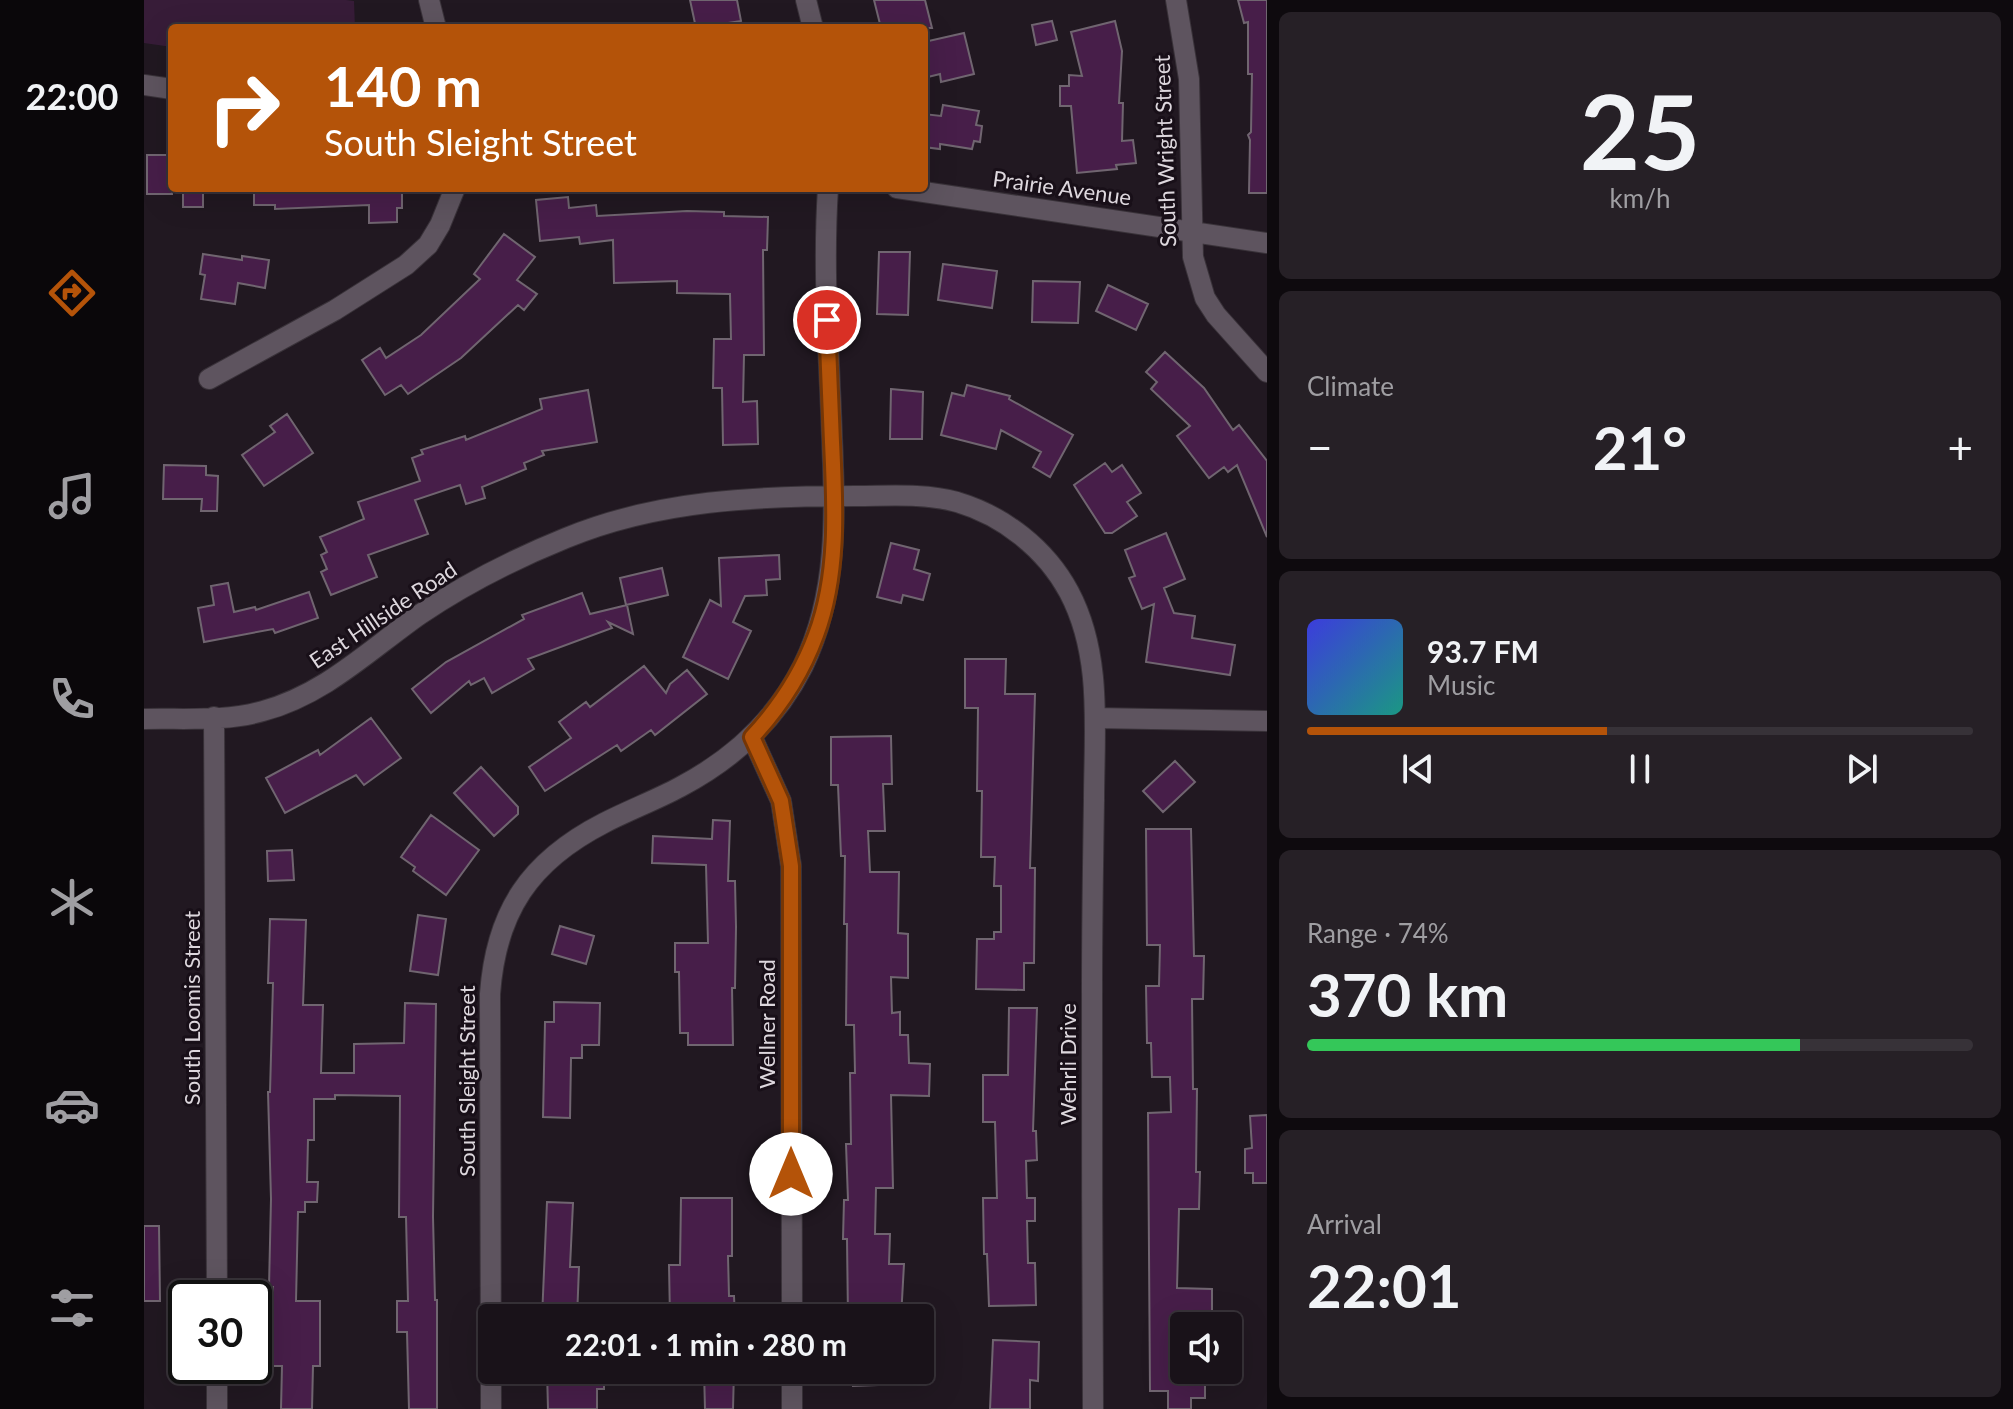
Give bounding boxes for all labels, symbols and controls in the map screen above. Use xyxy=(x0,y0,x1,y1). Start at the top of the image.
text: 140 m xyxy=(324,52,482,119)
street label: South Wright Street xyxy=(1148,54,1181,248)
icon: right xyxy=(192,56,296,160)
text: 25 xyxy=(1580,67,1700,192)
text: 22:00 xyxy=(26,74,118,118)
text: South Sleight Street xyxy=(324,120,637,164)
street label: Prairie Avenue xyxy=(991,164,1133,211)
text: km/h xyxy=(1610,182,1670,214)
icon: directions xyxy=(44,265,100,321)
pin xyxy=(793,286,861,354)
icon: arrive xyxy=(805,298,849,342)
text: Climate xyxy=(1307,370,1394,402)
text: 21° xyxy=(1593,411,1687,483)
text: − xyxy=(1307,421,1333,473)
text: + xyxy=(1947,421,1973,473)
icon: music xyxy=(44,468,100,524)
street label: East Hillside Road xyxy=(304,555,462,674)
text: 93.7 FM xyxy=(1427,633,1539,669)
text: Music xyxy=(1427,669,1495,701)
icon: phone xyxy=(44,671,100,727)
icon: previous xyxy=(1396,747,1440,791)
icon: pause xyxy=(1618,747,1662,791)
icon: next xyxy=(1840,747,1884,791)
icon: climate xyxy=(44,874,100,930)
street label: South Loomis Street xyxy=(178,911,205,1105)
text: Range · 74% xyxy=(1307,917,1449,949)
text: 370 km xyxy=(1307,958,1508,1030)
street label: Wellner Road xyxy=(753,959,780,1089)
street label: South Sleight Street xyxy=(453,985,480,1177)
street label: Wehrli Drive xyxy=(1054,1003,1081,1125)
icon: car xyxy=(44,1077,100,1133)
position arrow xyxy=(749,1132,833,1216)
text: Arrival xyxy=(1307,1208,1382,1240)
text: 22:01 xyxy=(1307,1249,1462,1321)
icon: filters xyxy=(44,1280,100,1336)
speed limit sign: 30 xyxy=(168,1280,272,1384)
map controls xyxy=(1170,1312,1242,1384)
button: sound xyxy=(1170,1312,1242,1384)
text: 22:01 · 1 min · 280 m xyxy=(565,1326,847,1362)

